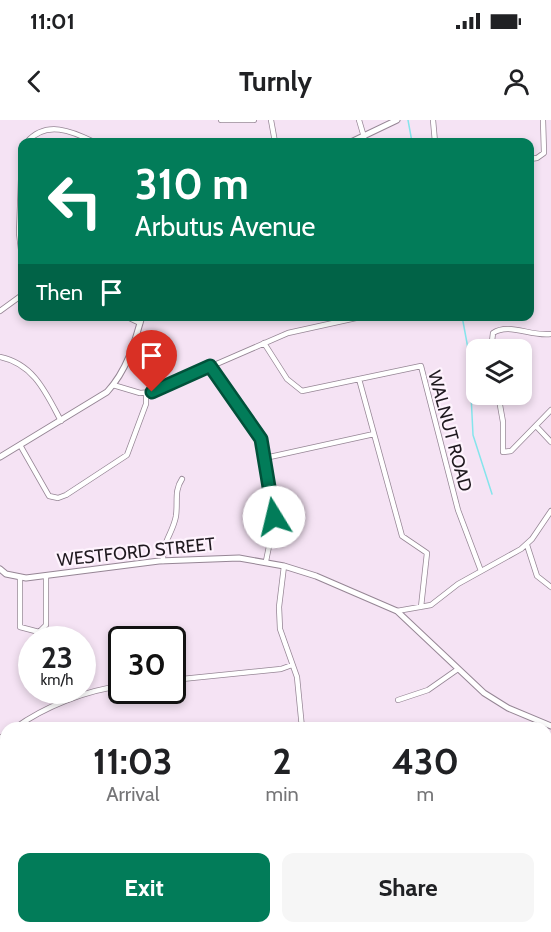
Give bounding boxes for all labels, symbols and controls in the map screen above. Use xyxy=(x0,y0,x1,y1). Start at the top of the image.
text: 11:01 xyxy=(30,8,75,35)
icon: back xyxy=(18,65,51,98)
text: Turnly xyxy=(239,65,312,98)
icon: person xyxy=(500,65,533,98)
text: 310 m xyxy=(135,158,249,210)
icon: left xyxy=(36,162,114,240)
text: Arbutus Avenue xyxy=(135,210,315,243)
icon: arrive xyxy=(95,276,128,309)
text: Then xyxy=(36,279,83,306)
pin xyxy=(126,330,177,392)
icon: arrive xyxy=(135,339,168,372)
map controls xyxy=(466,339,532,405)
button: layers xyxy=(466,339,532,405)
street label: WALNUT ROAD xyxy=(423,368,477,494)
position arrow xyxy=(242,485,306,549)
street label: WESTFORD STREET xyxy=(56,533,216,571)
speed limit sign: 30 xyxy=(108,626,186,704)
text: 23 xyxy=(41,639,73,676)
text: km/h xyxy=(41,671,73,689)
text: 11:03 xyxy=(93,739,173,783)
text: 2 xyxy=(273,739,292,783)
text: 430 xyxy=(392,739,459,783)
text: Arrival xyxy=(106,782,159,806)
text: min xyxy=(266,782,299,806)
text: m xyxy=(417,782,434,806)
button: Exit xyxy=(18,853,270,922)
button: Share xyxy=(282,853,534,922)

